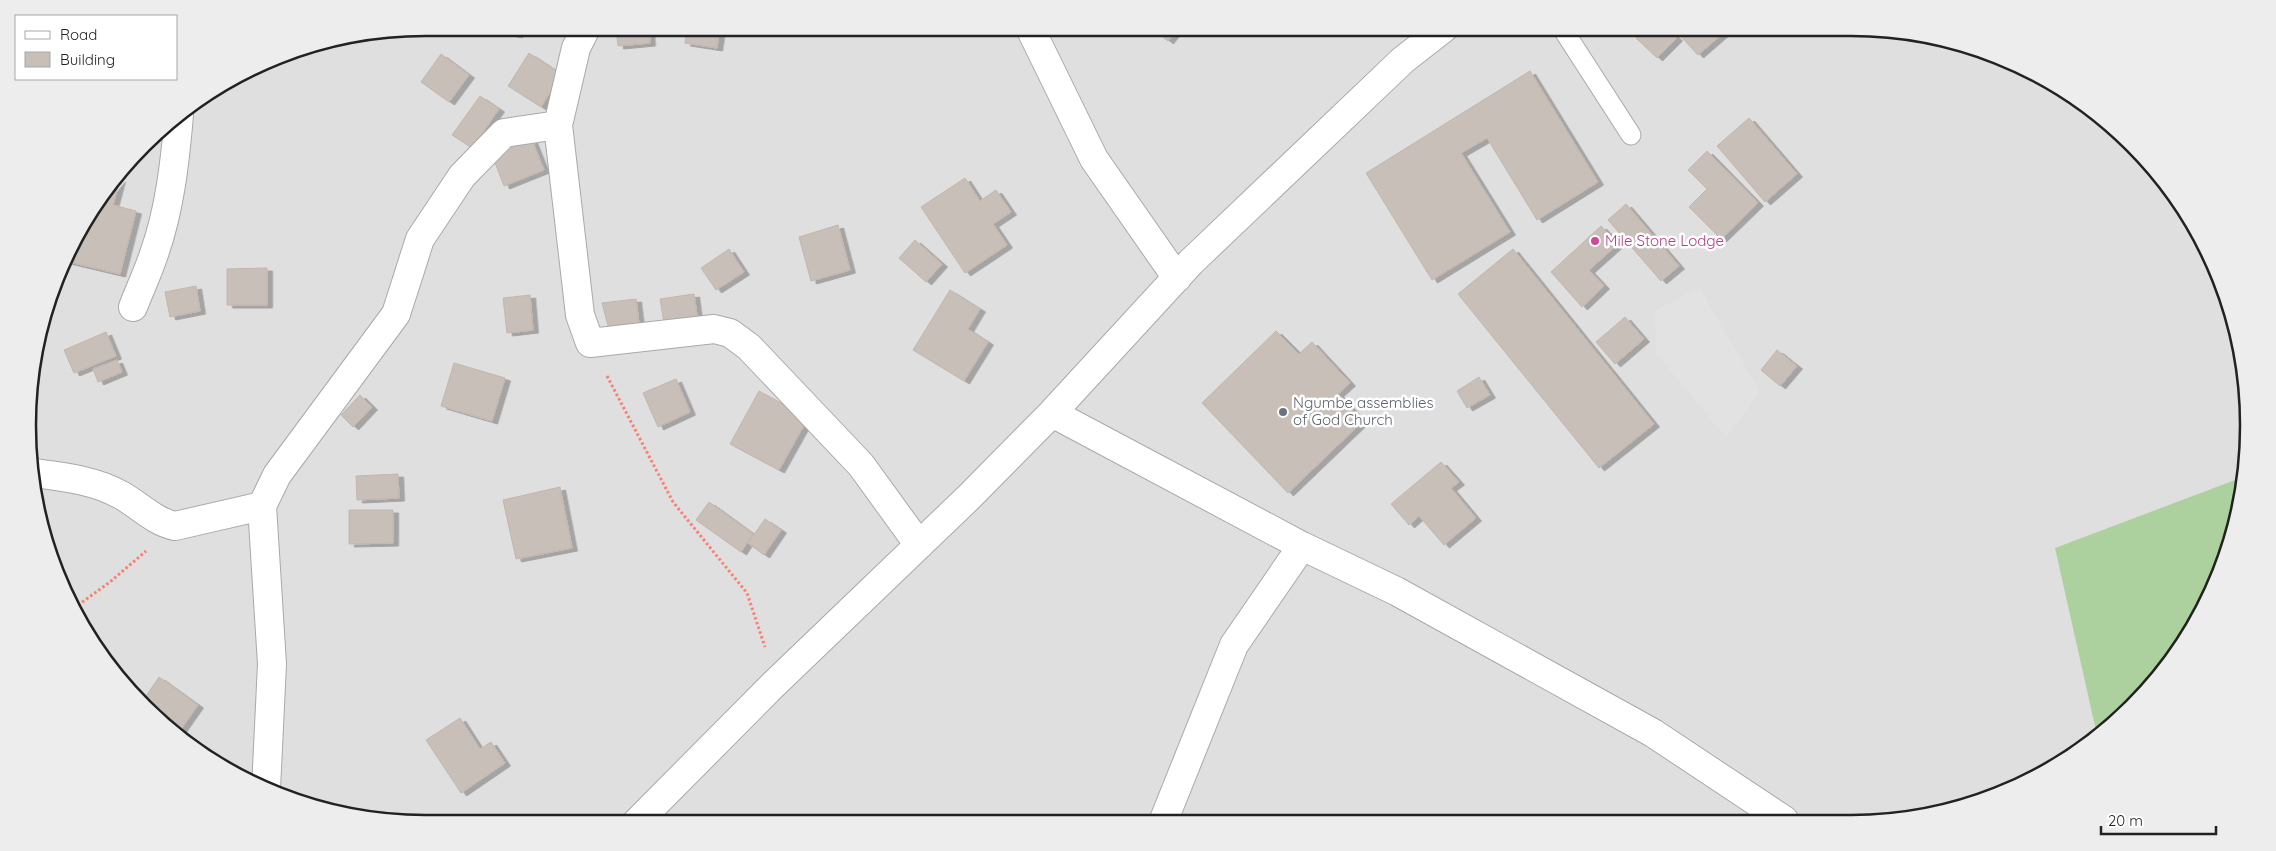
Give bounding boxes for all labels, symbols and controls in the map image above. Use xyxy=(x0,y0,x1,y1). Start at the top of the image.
legend xyxy=(15,15,178,80)
text: Road xyxy=(60,25,97,44)
text: Building xyxy=(60,50,115,69)
place label: Mile Stone Lodge xyxy=(1605,231,1724,250)
marker: Mile Stone Lodge xyxy=(1589,235,1601,247)
place label: Ngumbe assemblies of God Church xyxy=(1293,393,1434,429)
marker: Ngumbe assemblies of God Church xyxy=(1277,406,1289,418)
scale bar xyxy=(2101,804,2216,836)
text: 20 m xyxy=(2108,811,2143,830)

